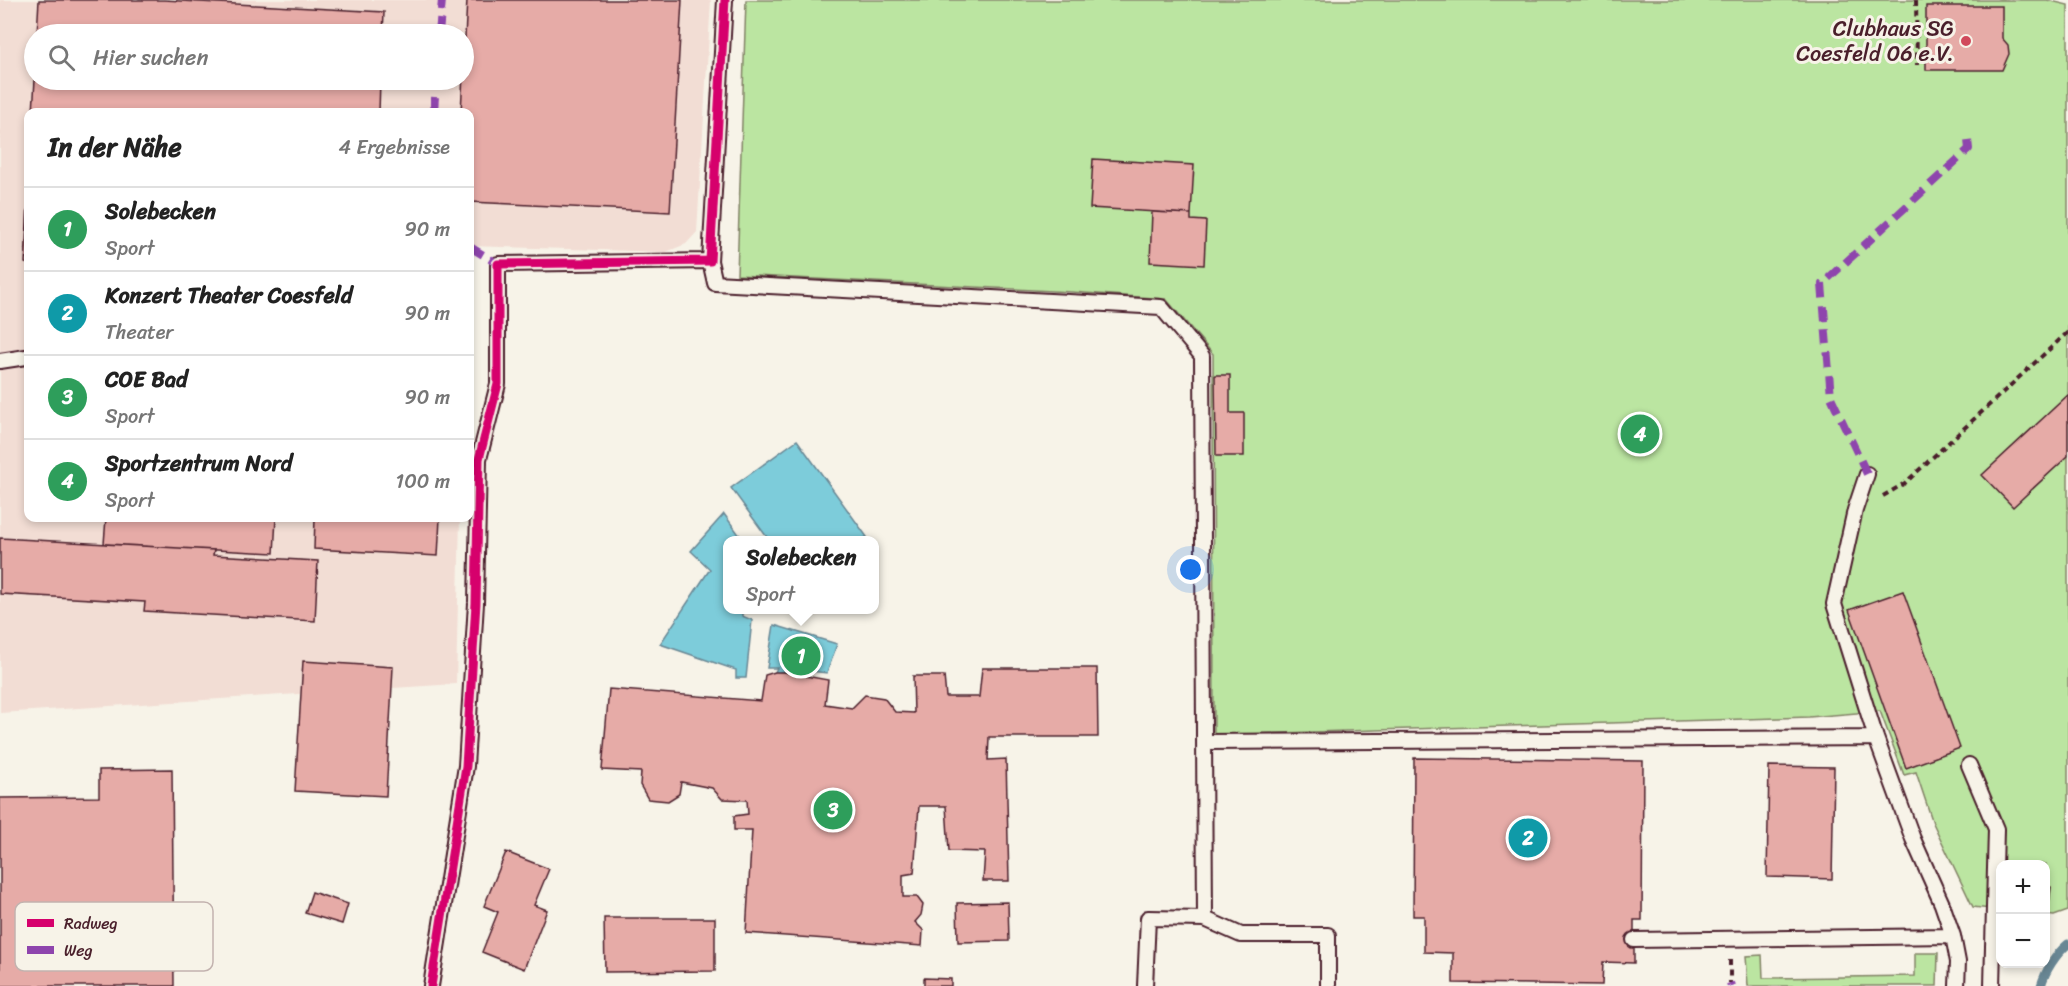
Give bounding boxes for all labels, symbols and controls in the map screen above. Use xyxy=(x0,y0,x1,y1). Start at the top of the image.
place label: Clubhaus SG Coesfeld 06 e.V. xyxy=(1796,9,1954,73)
search box xyxy=(24,24,474,90)
marker: Clubhaus SG Coesfeld 06 e.V. xyxy=(1959,34,1973,48)
text: Hier suchen xyxy=(93,38,208,77)
icon: search xyxy=(45,41,78,74)
text: In der Nähe xyxy=(48,124,182,170)
text: 4 Ergebnisse xyxy=(339,130,450,165)
text: Solebecken xyxy=(105,192,216,231)
text: 1 xyxy=(63,212,72,247)
text: 90 m xyxy=(405,212,450,247)
text: Sport xyxy=(105,231,155,266)
text: Konzert Theater Coesfeld xyxy=(105,276,353,315)
text: 2 xyxy=(62,296,73,331)
text: 90 m xyxy=(405,296,450,331)
text: Theater xyxy=(105,315,174,350)
text: COE Bad xyxy=(105,360,188,399)
text: 3 xyxy=(62,380,73,415)
text: 90 m xyxy=(405,380,450,415)
text: Sport xyxy=(105,399,155,434)
pin: 4 xyxy=(1620,412,1660,456)
text: Sportzentrum Nord xyxy=(105,444,292,483)
text: 4 xyxy=(61,464,74,499)
text: 100 m xyxy=(396,464,450,499)
text: Sport xyxy=(105,483,155,518)
popup xyxy=(723,536,879,614)
text: Solebecken xyxy=(746,538,856,577)
your location xyxy=(1176,555,1205,584)
text: Sport xyxy=(746,577,795,612)
pin: 1 xyxy=(782,634,820,678)
pin: 3 xyxy=(814,788,852,832)
pin: 2 xyxy=(1508,816,1547,860)
map controls xyxy=(1996,860,2050,968)
button: + xyxy=(1996,860,2050,914)
legend xyxy=(15,902,213,971)
text: Radweg xyxy=(64,909,118,938)
button: − xyxy=(1996,914,2050,968)
text: Weg xyxy=(64,936,93,965)

